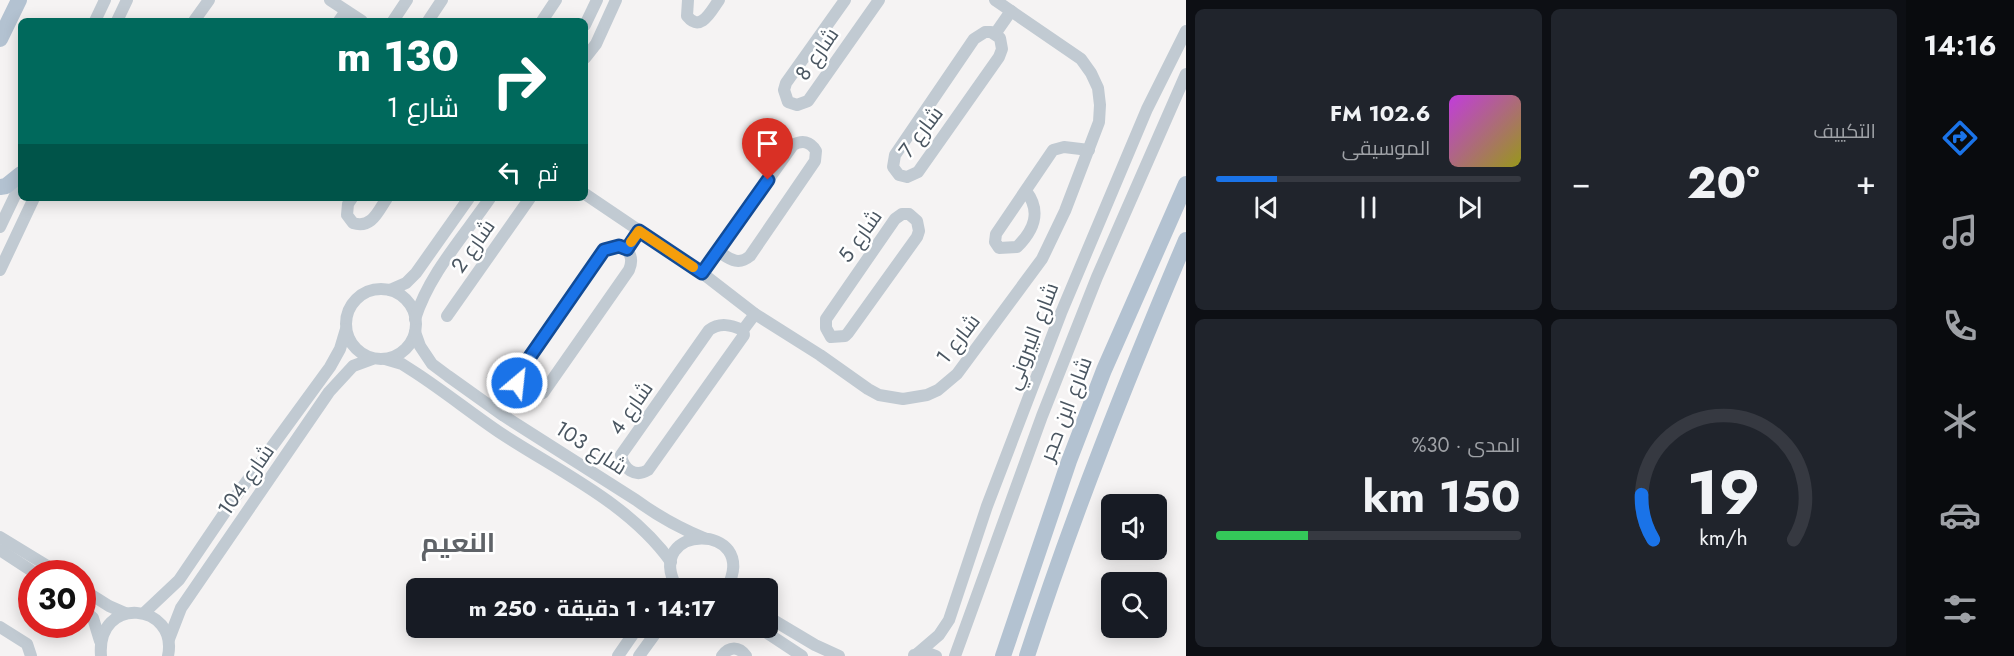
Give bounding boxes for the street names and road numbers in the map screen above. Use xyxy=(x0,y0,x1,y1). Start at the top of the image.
street label: شارع 8 xyxy=(788,21,846,87)
street label: شارع 7 xyxy=(892,100,950,164)
street label: شارع 5 xyxy=(831,203,889,269)
street label: شارع 2 xyxy=(444,213,502,279)
street label: شارع البيروني xyxy=(998,278,1067,394)
street label: شارع 1 xyxy=(929,308,987,370)
street label: شارع ابن حجر xyxy=(1032,352,1100,467)
street label: شارع 4 xyxy=(602,375,660,441)
street label: شارع 103 xyxy=(549,413,633,483)
street label: شارع 104 xyxy=(210,438,282,522)

